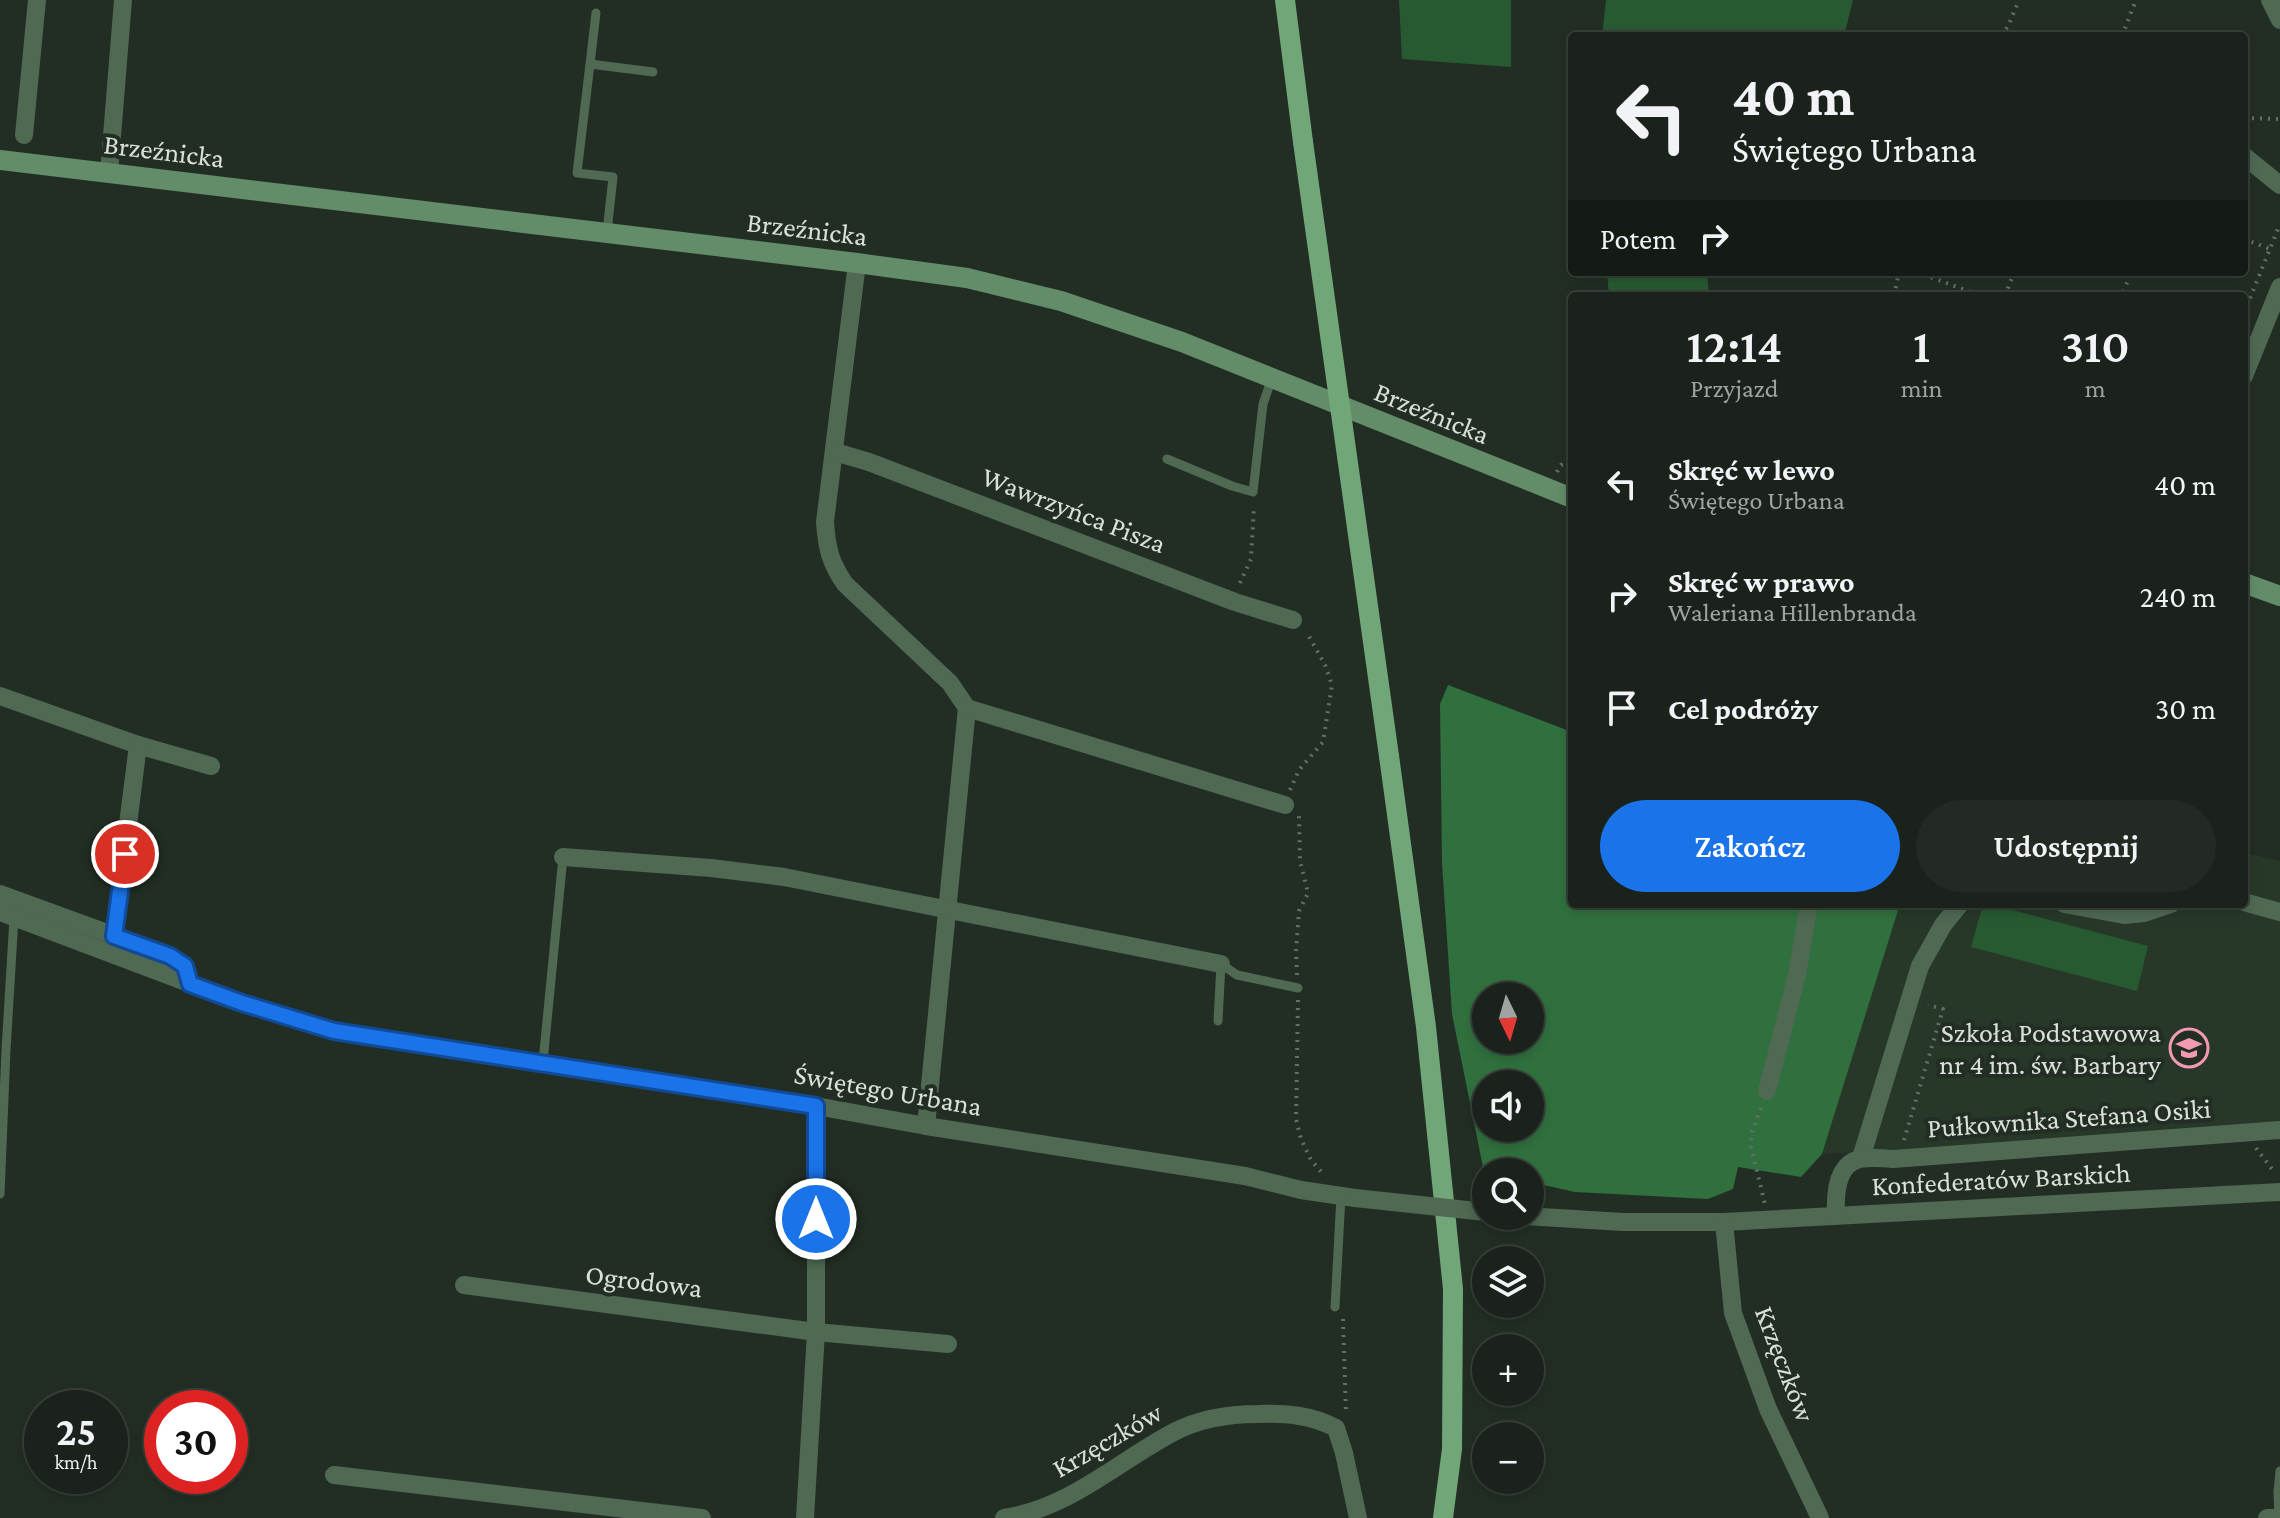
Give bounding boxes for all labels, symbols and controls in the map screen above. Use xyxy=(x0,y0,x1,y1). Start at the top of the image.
icon: left xyxy=(1600,64,1704,168)
text: 40 m xyxy=(1732,65,1854,127)
street label: Brzeźnicka xyxy=(102,128,226,174)
text: Świętego Urbana xyxy=(1732,130,1977,170)
street label: Brzeźnicka xyxy=(745,206,869,252)
icon: right xyxy=(1692,216,1736,260)
text: Potem xyxy=(1600,222,1676,255)
text: 12:14 xyxy=(1686,319,1782,372)
text: 1 xyxy=(1913,319,1930,372)
text: 310 xyxy=(2061,319,2130,372)
text: Przyjazd xyxy=(1690,374,1779,403)
text: min xyxy=(1901,374,1943,403)
text: m xyxy=(2085,374,2106,403)
street label: Brzeźnicka xyxy=(1370,376,1494,450)
text: Skręć w lewo xyxy=(1668,453,1835,486)
street label: Wawrzyńca Pisza xyxy=(978,461,1170,559)
icon: left xyxy=(1600,462,1644,506)
text: 40 m xyxy=(2154,468,2216,501)
text: Świętego Urbana xyxy=(1668,486,1845,515)
text: Skręć w prawo xyxy=(1668,565,1855,598)
icon: right xyxy=(1600,574,1644,618)
text: 240 m xyxy=(2140,580,2216,613)
text: Waleriana Hillenbranda xyxy=(1668,598,1917,627)
icon: arrive xyxy=(1600,686,1644,730)
text: Cel podróży xyxy=(1668,692,1818,725)
text: 30 m xyxy=(2155,692,2216,725)
button: Zakończ xyxy=(1600,800,1900,892)
button: Udostępnij xyxy=(1916,800,2216,892)
pin xyxy=(91,820,159,888)
icon: arrive xyxy=(103,832,147,876)
north arrow xyxy=(1472,982,1544,1054)
map controls xyxy=(1472,982,1544,1494)
place label: Szkoła Podstawowa nr 4 im. św. Barbary xyxy=(1939,1017,2162,1080)
school or university icon: Szkoła Podstawowa nr 4 im. św. Barbary xyxy=(2168,1027,2210,1069)
street label: Świętego Urbana xyxy=(792,1058,984,1122)
button: sound xyxy=(1472,1070,1544,1142)
street label: Pułkownika Stefana Osiki xyxy=(1926,1093,2212,1143)
street label: Konfederatów Barskich xyxy=(1871,1157,2131,1201)
button: search xyxy=(1472,1158,1544,1230)
position arrow xyxy=(774,1177,858,1261)
button: layers xyxy=(1472,1246,1544,1318)
street label: Ogrodowa xyxy=(584,1258,704,1304)
street label: Krzęczków xyxy=(1749,1302,1821,1426)
button: + xyxy=(1472,1334,1544,1406)
speed limit sign: 30 xyxy=(144,1390,248,1494)
street label: Krzęczków xyxy=(1047,1396,1168,1484)
text: 25 xyxy=(56,1409,96,1454)
button: − xyxy=(1472,1422,1544,1494)
text: km/h xyxy=(54,1451,98,1473)

